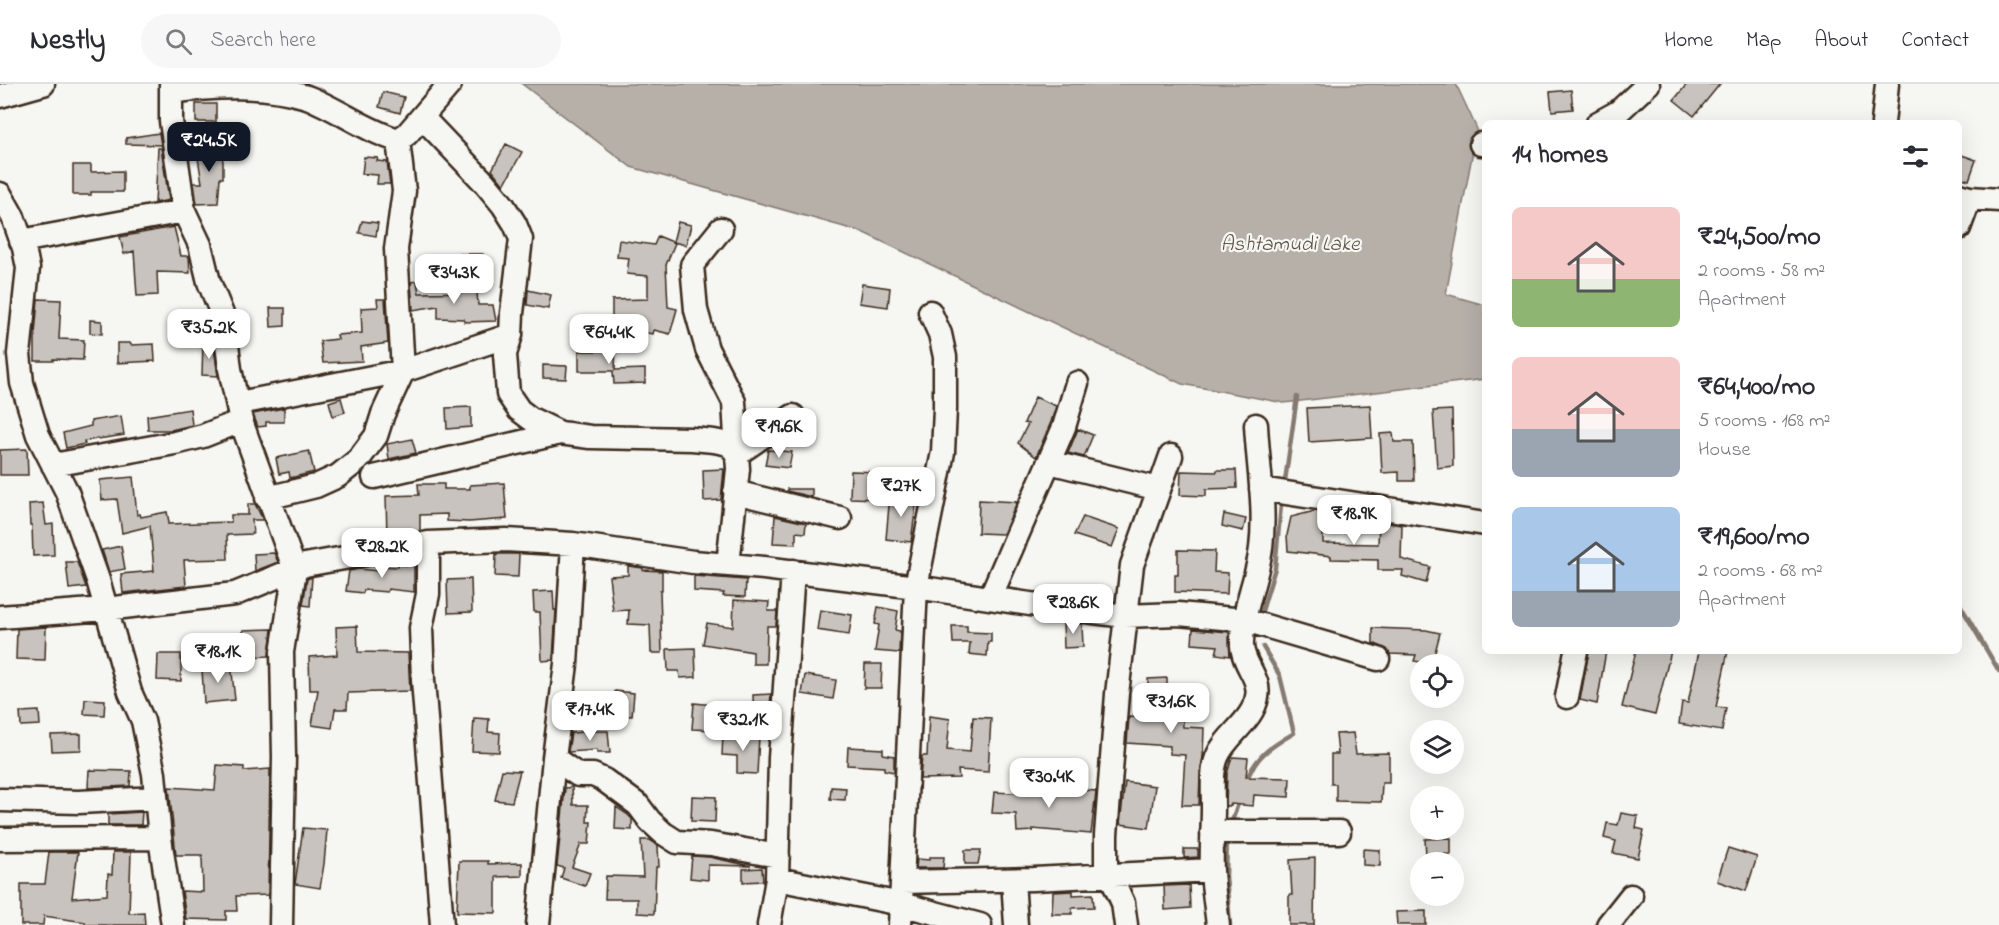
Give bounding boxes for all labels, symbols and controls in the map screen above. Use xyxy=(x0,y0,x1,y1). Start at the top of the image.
search box xyxy=(141,14,561,68)
text: Nestly xyxy=(30,21,105,62)
icon: search xyxy=(162,25,195,58)
text: Search here xyxy=(210,25,316,57)
text: Home xyxy=(1664,26,1713,56)
text: Map xyxy=(1746,26,1781,56)
text: About xyxy=(1814,26,1868,56)
text: Contact xyxy=(1901,26,1969,56)
pin: ₹24.5K xyxy=(160,122,258,173)
text: ₹24.5K xyxy=(181,127,237,156)
text: 14 homes xyxy=(1512,137,1608,175)
icon: filters xyxy=(1899,140,1932,173)
text: ₹24,500/mo xyxy=(1698,219,1821,257)
water label: Ashtamudi Lake xyxy=(1221,230,1361,260)
icon: home xyxy=(1560,231,1632,303)
pin: ₹34.3K xyxy=(405,254,503,305)
text: 2 rooms · 58 m² xyxy=(1698,257,1825,286)
text: ₹34.3K xyxy=(429,259,479,288)
text: Apartment xyxy=(1698,286,1786,315)
pin: ₹35.2K xyxy=(160,309,258,360)
text: ₹35.2K xyxy=(181,314,237,343)
pin: ₹64.4K xyxy=(560,314,658,365)
text: ₹64.4K xyxy=(583,319,635,348)
text: ₹64,400/mo xyxy=(1698,369,1815,407)
icon: home xyxy=(1560,381,1632,453)
text: 5 rooms · 168 m² xyxy=(1698,407,1831,436)
pin: ₹19.6K xyxy=(730,408,828,459)
text: ₹19.6K xyxy=(756,413,802,442)
text: House xyxy=(1698,436,1751,465)
pin: ₹27K xyxy=(865,467,937,518)
text: ₹27K xyxy=(881,472,921,501)
pin: ₹18.9K xyxy=(1305,495,1403,546)
text: ₹18.9K xyxy=(1331,500,1377,529)
text: ₹19,600/mo xyxy=(1698,519,1810,557)
pin: ₹28.2K xyxy=(333,528,431,579)
icon: home xyxy=(1560,531,1632,603)
text: ₹28.2K xyxy=(355,533,409,562)
text: 2 rooms · 68 m² xyxy=(1698,557,1823,586)
pin: ₹28.6K xyxy=(1024,584,1122,635)
text: Apartment xyxy=(1698,586,1786,615)
text: ₹28.6K xyxy=(1047,589,1099,618)
pin: ₹18.1K xyxy=(169,633,267,684)
text: ₹18.1K xyxy=(195,638,241,667)
map controls xyxy=(1410,654,1464,906)
button: locate xyxy=(1410,654,1464,708)
pin: ₹31.6K xyxy=(1122,683,1220,734)
text: ₹31.6K xyxy=(1146,688,1196,717)
pin: ₹17.4K xyxy=(541,691,639,742)
text: ₹17.4K xyxy=(566,696,614,725)
pin: ₹32.1K xyxy=(694,701,792,752)
text: ₹32.1K xyxy=(718,706,768,735)
button: layers xyxy=(1410,720,1464,774)
pin: ₹30.4K xyxy=(1000,758,1098,809)
text: ₹30.4K xyxy=(1024,763,1074,792)
button: + xyxy=(1410,786,1464,840)
button: − xyxy=(1410,852,1464,906)

